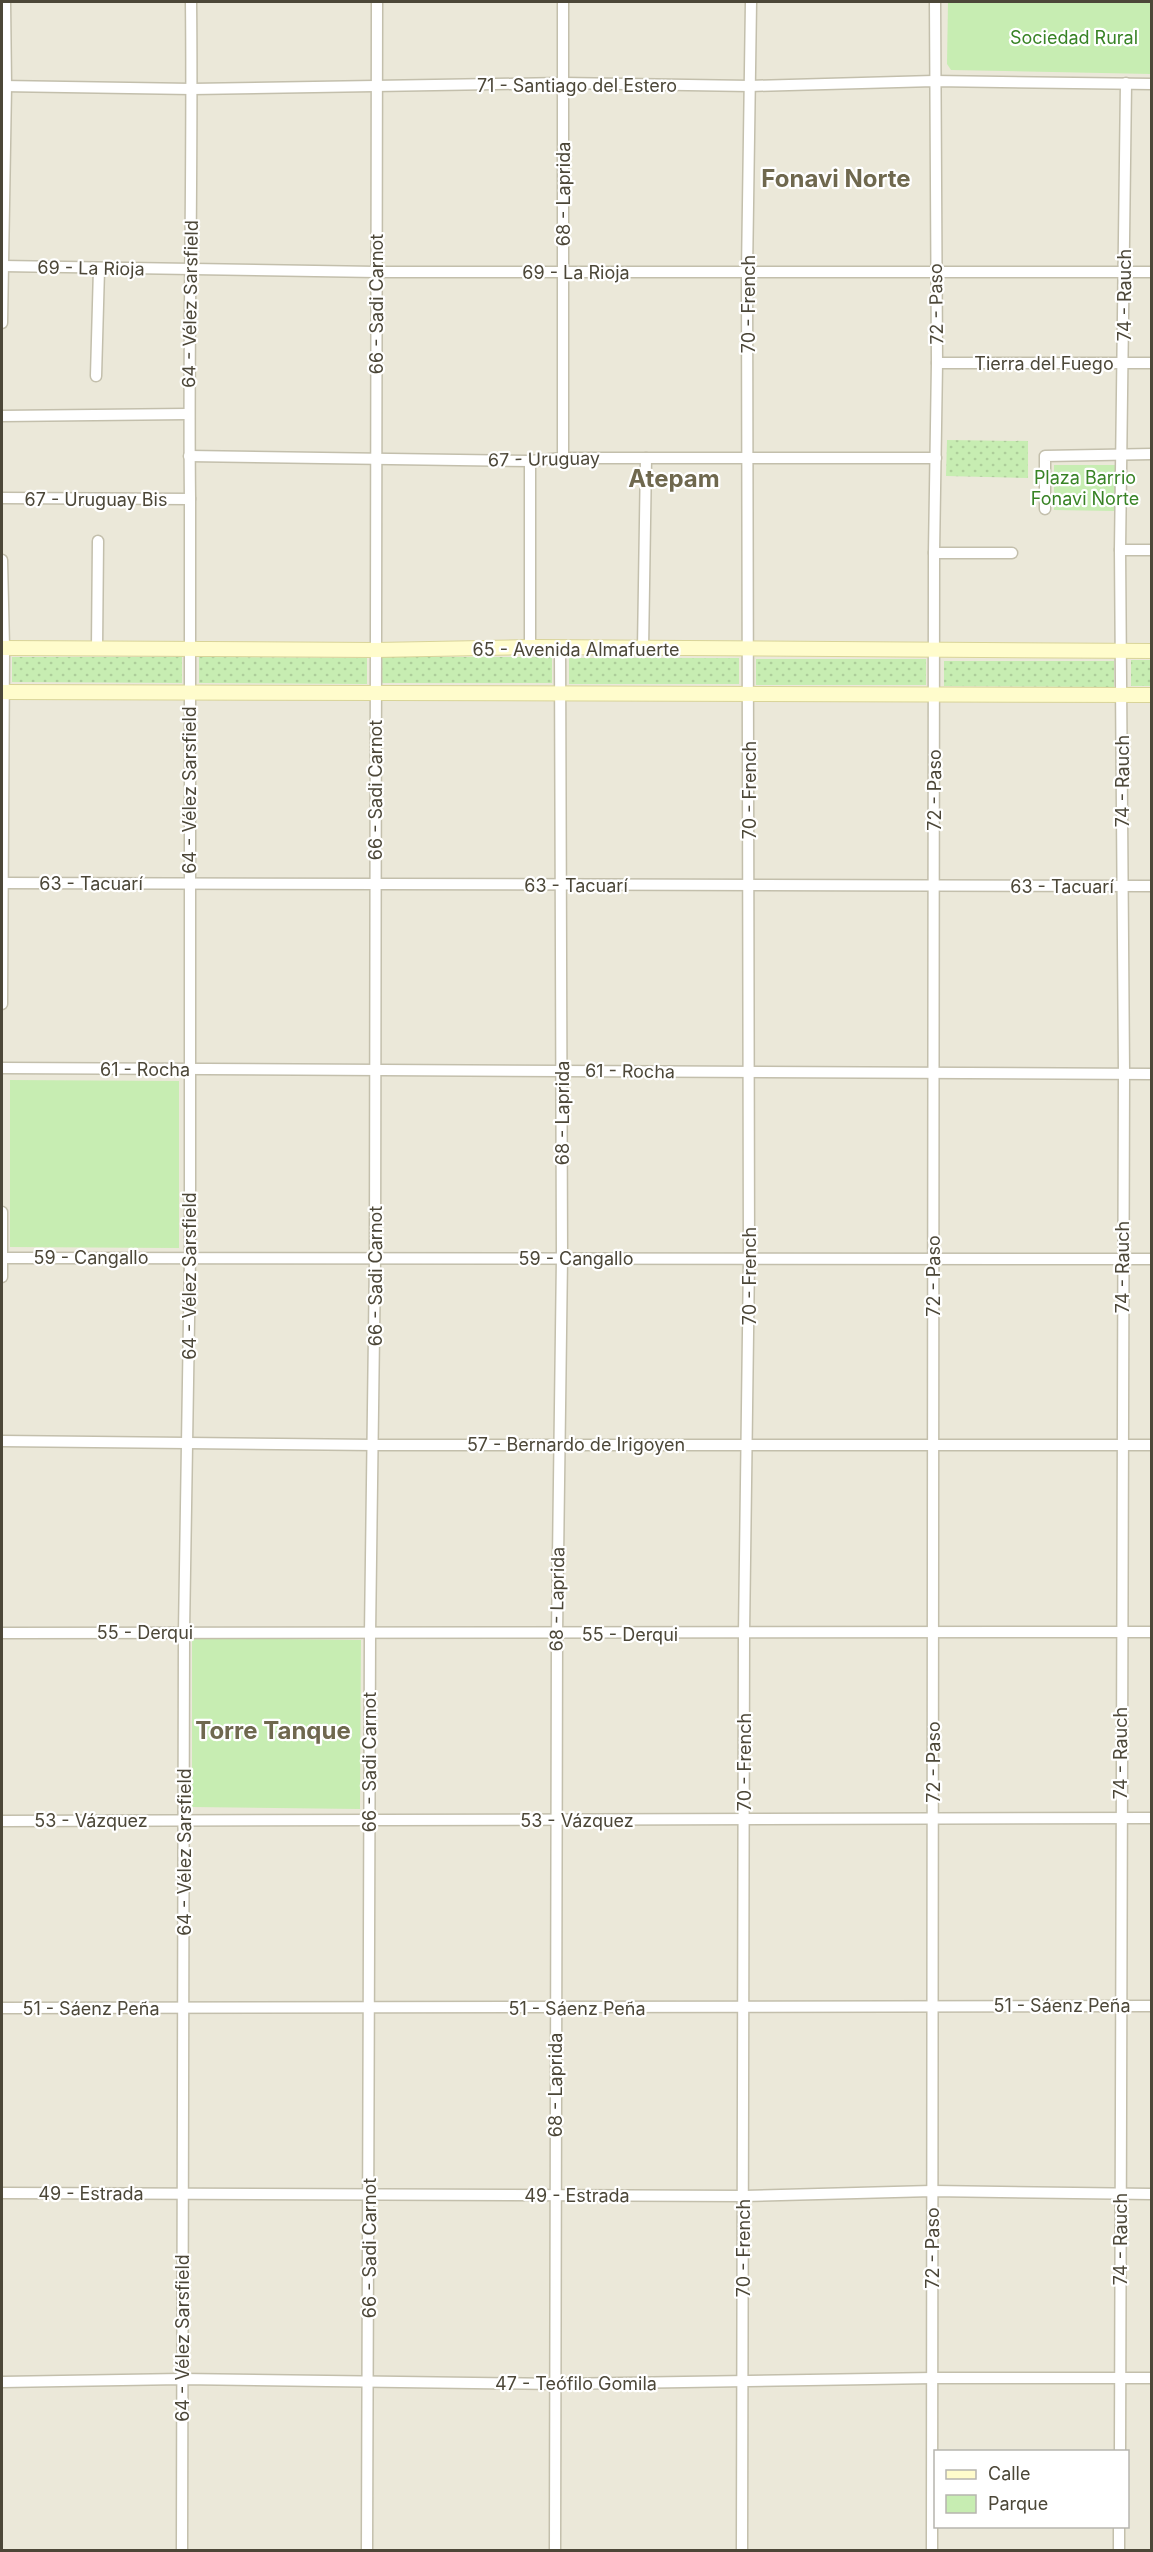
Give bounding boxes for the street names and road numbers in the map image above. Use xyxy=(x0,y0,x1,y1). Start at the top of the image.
street label: 71 - Santiago del Estero xyxy=(477,75,677,96)
street label: 68 - Laprida xyxy=(553,142,574,246)
street label: 64 - Vélez Sarsfield xyxy=(178,220,202,388)
street label: 66 - Sadi Carnot xyxy=(366,234,387,374)
street label: 74 - Rauch xyxy=(1114,249,1135,341)
street label: 70 - French xyxy=(738,255,759,353)
street label: 69 - La Rioja xyxy=(37,257,145,279)
street label: 69 - La Rioja xyxy=(522,262,630,283)
street label: 72 - Paso xyxy=(925,263,947,345)
street label: Tierra del Fuego xyxy=(974,353,1114,374)
street label: 67 - Uruguay xyxy=(488,448,600,470)
street label: 67 - Uruguay Bis xyxy=(25,489,167,510)
street label: 65 - Avenida Almafuerte xyxy=(473,639,679,660)
street label: 64 - Vélez Sarsfield xyxy=(179,706,200,874)
street label: 66 - Sadi Carnot xyxy=(365,720,386,860)
street label: 74 - Rauch xyxy=(1112,735,1133,827)
street label: 70 - French xyxy=(739,741,760,839)
street label: 72 - Paso xyxy=(924,749,945,831)
street label: 63 - Tacuarí xyxy=(39,873,143,894)
street label: 63 - Tacuarí xyxy=(524,875,628,896)
street label: 63 - Tacuarí xyxy=(1010,876,1114,897)
street label: 61 - Rocha xyxy=(100,1059,190,1080)
street label: 61 - Rocha xyxy=(585,1060,675,1082)
street label: 68 - Laprida xyxy=(552,1061,573,1165)
street label: 64 - Vélez Sarsfield xyxy=(179,1192,200,1360)
street label: 66 - Sadi Carnot xyxy=(365,1206,386,1346)
street label: 74 - Rauch xyxy=(1112,1221,1133,1313)
street label: 70 - French xyxy=(739,1227,760,1325)
street label: 72 - Paso xyxy=(923,1235,944,1317)
street label: 59 - Cangallo xyxy=(33,1247,149,1268)
street label: 59 - Cangallo xyxy=(518,1248,634,1269)
street label: 57 - Bernardo de Irigoyen xyxy=(467,1434,685,1455)
street label: 68 - Laprida xyxy=(546,1547,568,1651)
street label: 55 - Derqui xyxy=(97,1622,193,1643)
street label: 55 - Derqui xyxy=(582,1624,678,1645)
street label: 66 - Sadi Carnot xyxy=(359,1692,380,1832)
street label: 74 - Rauch xyxy=(1110,1707,1131,1799)
street label: 70 - French xyxy=(734,1713,755,1811)
street label: 72 - Paso xyxy=(923,1721,944,1803)
street label: 64 - Vélez Sarsfield xyxy=(174,1768,195,1936)
street label: 53 - Vázquez xyxy=(34,1810,148,1831)
street label: 53 - Vázquez xyxy=(520,1810,634,1831)
street label: 51 - Sáenz Peña xyxy=(993,1995,1131,2016)
street label: 51 - Sáenz Peña xyxy=(22,1998,160,2019)
street label: 51 - Sáenz Peña xyxy=(508,1998,646,2019)
street label: 68 - Laprida xyxy=(545,2033,566,2137)
street label: 66 - Sadi Carnot xyxy=(359,2178,380,2318)
street label: 49 - Estrada xyxy=(38,2183,144,2204)
street label: 49 - Estrada xyxy=(524,2185,630,2206)
street label: 74 - Rauch xyxy=(1110,2193,1131,2285)
street label: 70 - French xyxy=(733,2199,754,2297)
street label: 72 - Paso xyxy=(922,2207,943,2289)
street label: 64 - Vélez Sarsfield xyxy=(172,2254,193,2422)
street label: 47 - Teófilo Gomila xyxy=(495,2373,657,2394)

